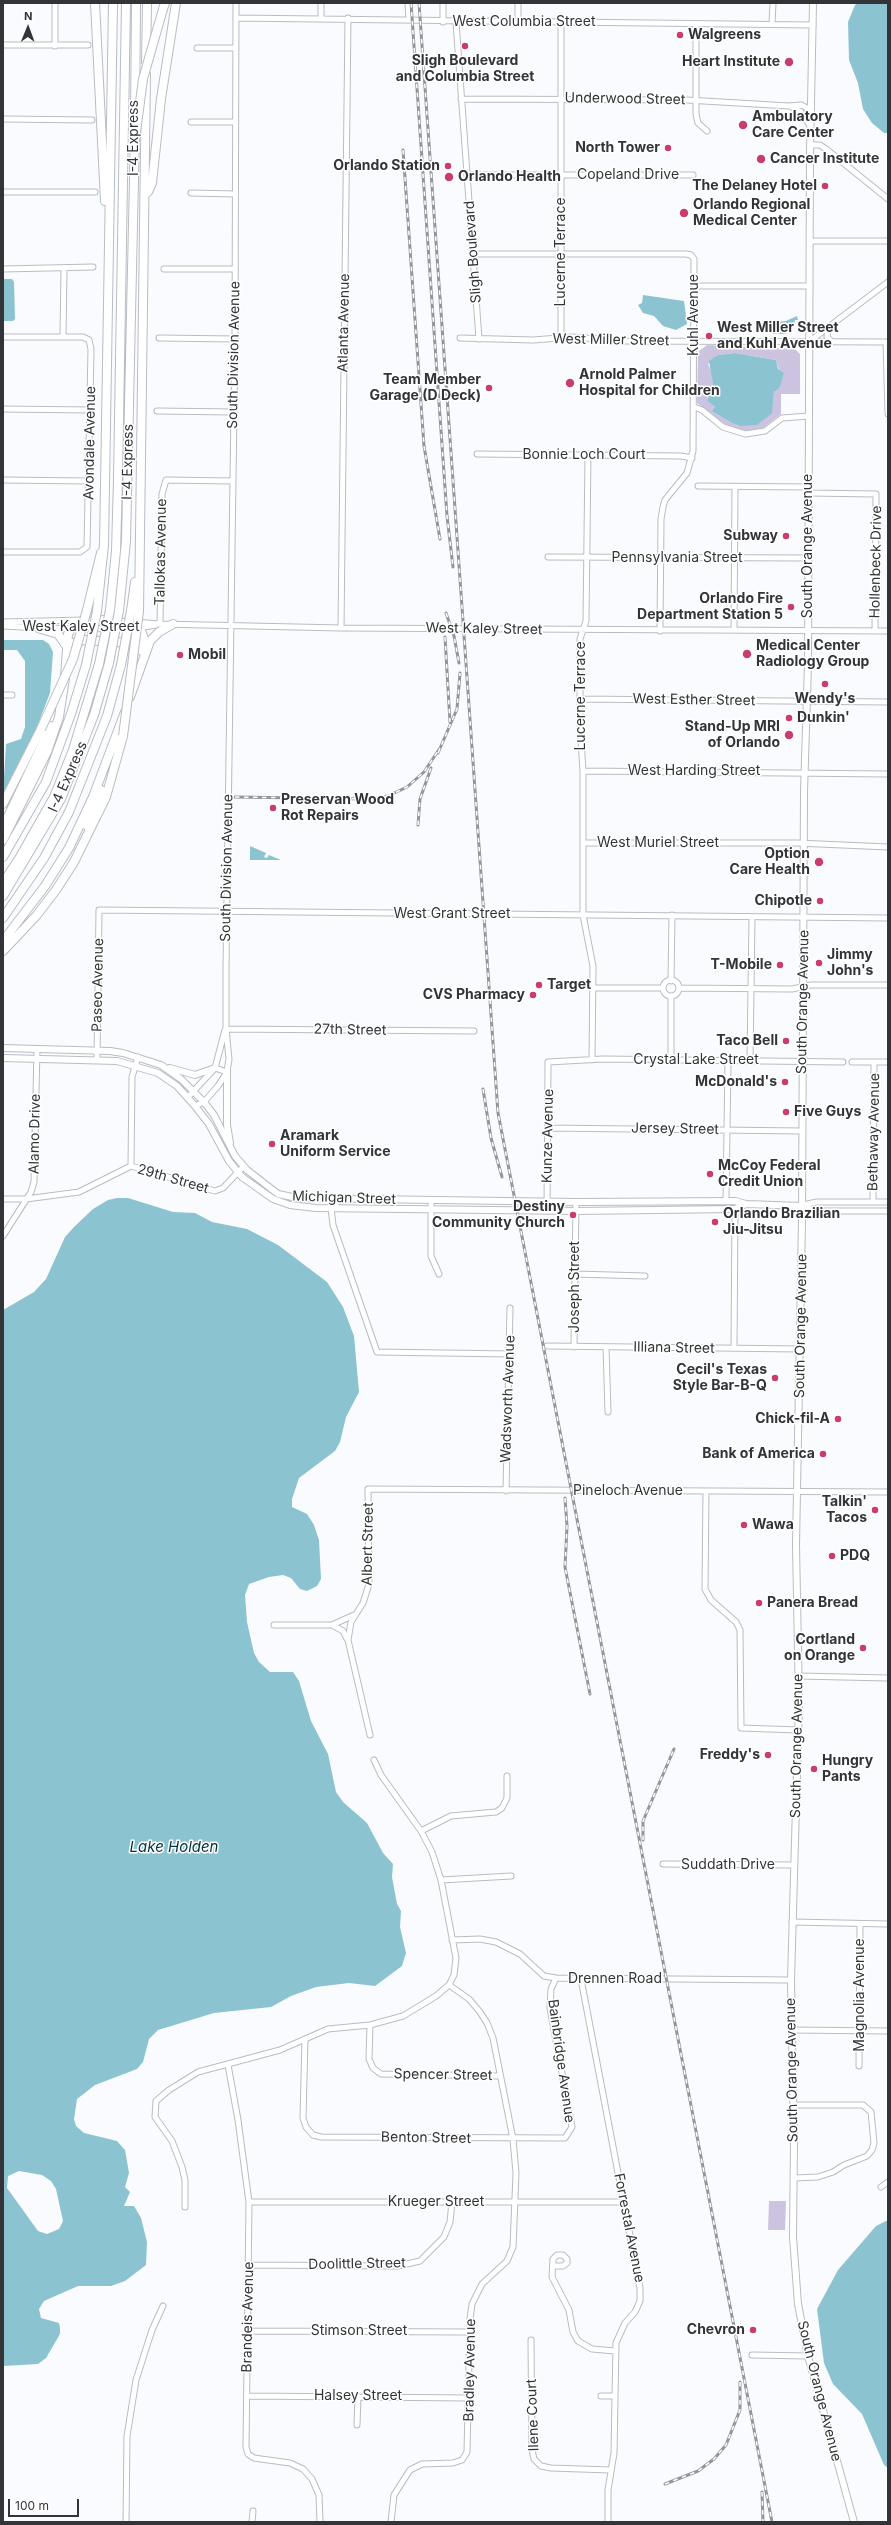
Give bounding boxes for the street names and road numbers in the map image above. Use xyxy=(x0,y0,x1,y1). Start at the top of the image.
street label: West Columbia Street xyxy=(453,14,595,30)
street label: Underwood Street xyxy=(564,90,686,108)
street label: I-4 Express xyxy=(126,100,142,176)
street label: Copeland Drive xyxy=(577,167,679,183)
street label: Lucerne Terrace xyxy=(553,197,569,307)
street label: Sligh Boulevard xyxy=(461,200,485,304)
street label: Atlanta Avenue xyxy=(335,273,353,373)
street label: Kuhl Avenue xyxy=(686,274,702,356)
street label: South Division Avenue xyxy=(224,281,244,429)
street label: West Miller Street xyxy=(552,331,670,349)
street label: Avondale Avenue xyxy=(81,386,99,500)
street label: I-4 Express xyxy=(119,424,137,500)
street label: Bonnie Loch Court xyxy=(522,447,646,463)
street label: South Orange Avenue xyxy=(800,474,816,618)
street label: Tallokas Avenue xyxy=(152,498,170,606)
street label: Hollenbeck Drive xyxy=(867,505,885,619)
street label: Pennsylvania Street xyxy=(612,550,742,566)
street label: West Kaley Street xyxy=(22,619,140,635)
street label: West Kaley Street xyxy=(425,620,543,638)
street label: Lucerne Terrace xyxy=(573,641,589,751)
street label: West Esther Street xyxy=(633,691,755,709)
street label: I-4 Express xyxy=(45,739,91,815)
street label: West Harding Street xyxy=(628,763,760,779)
street label: South Division Avenue xyxy=(217,794,237,942)
street label: West Muriel Street xyxy=(597,835,719,851)
street label: West Grant Street xyxy=(393,906,511,922)
street label: South Orange Avenue xyxy=(793,930,813,1074)
street label: Paseo Avenue xyxy=(89,938,107,1032)
street label: 27th Street xyxy=(313,1021,387,1039)
street label: Crystal Lake Street xyxy=(633,1052,759,1068)
street label: Bethaway Avenue xyxy=(865,1073,883,1191)
street label: Kunze Avenue xyxy=(539,1089,557,1183)
street label: Alamo Drive xyxy=(26,1094,44,1174)
street label: Jersey Street xyxy=(631,1120,719,1138)
street label: 29th Street xyxy=(135,1161,211,1197)
street label: Michigan Street xyxy=(292,1188,396,1208)
street label: Joseph Street xyxy=(567,1241,583,1333)
street label: South Orange Avenue xyxy=(791,1254,811,1398)
street label: Wadsworth Avenue xyxy=(497,1335,519,1463)
street label: Illiana Street xyxy=(633,1339,715,1357)
street label: Pineloch Avenue xyxy=(573,1483,683,1499)
street label: Albert Street xyxy=(359,1502,377,1586)
street label: South Orange Avenue xyxy=(787,1674,807,1818)
street label: Suddath Drive xyxy=(681,1857,775,1873)
street label: Magnolia Avenue xyxy=(852,1938,868,2052)
street label: Drennen Road xyxy=(568,1971,662,1987)
street label: Bainbridge Avenue xyxy=(544,1998,578,2124)
street label: South Orange Avenue xyxy=(782,1998,802,2142)
street label: Spencer Street xyxy=(393,2066,493,2084)
street label: Benton Street xyxy=(381,2129,471,2147)
street label: Forrestal Avenue xyxy=(610,2172,648,2284)
street label: Krueger Street xyxy=(388,2194,484,2210)
street label: Doolittle Street xyxy=(308,2255,406,2273)
street label: Brandeis Avenue xyxy=(239,2261,257,2373)
street label: Bradley Avenue xyxy=(461,2318,479,2422)
street label: South Orange Avenue xyxy=(793,2319,845,2463)
street label: Stimson Street xyxy=(311,2323,407,2339)
street label: Ilene Court xyxy=(523,2378,543,2452)
street label: Halsey Street xyxy=(314,2388,402,2404)

